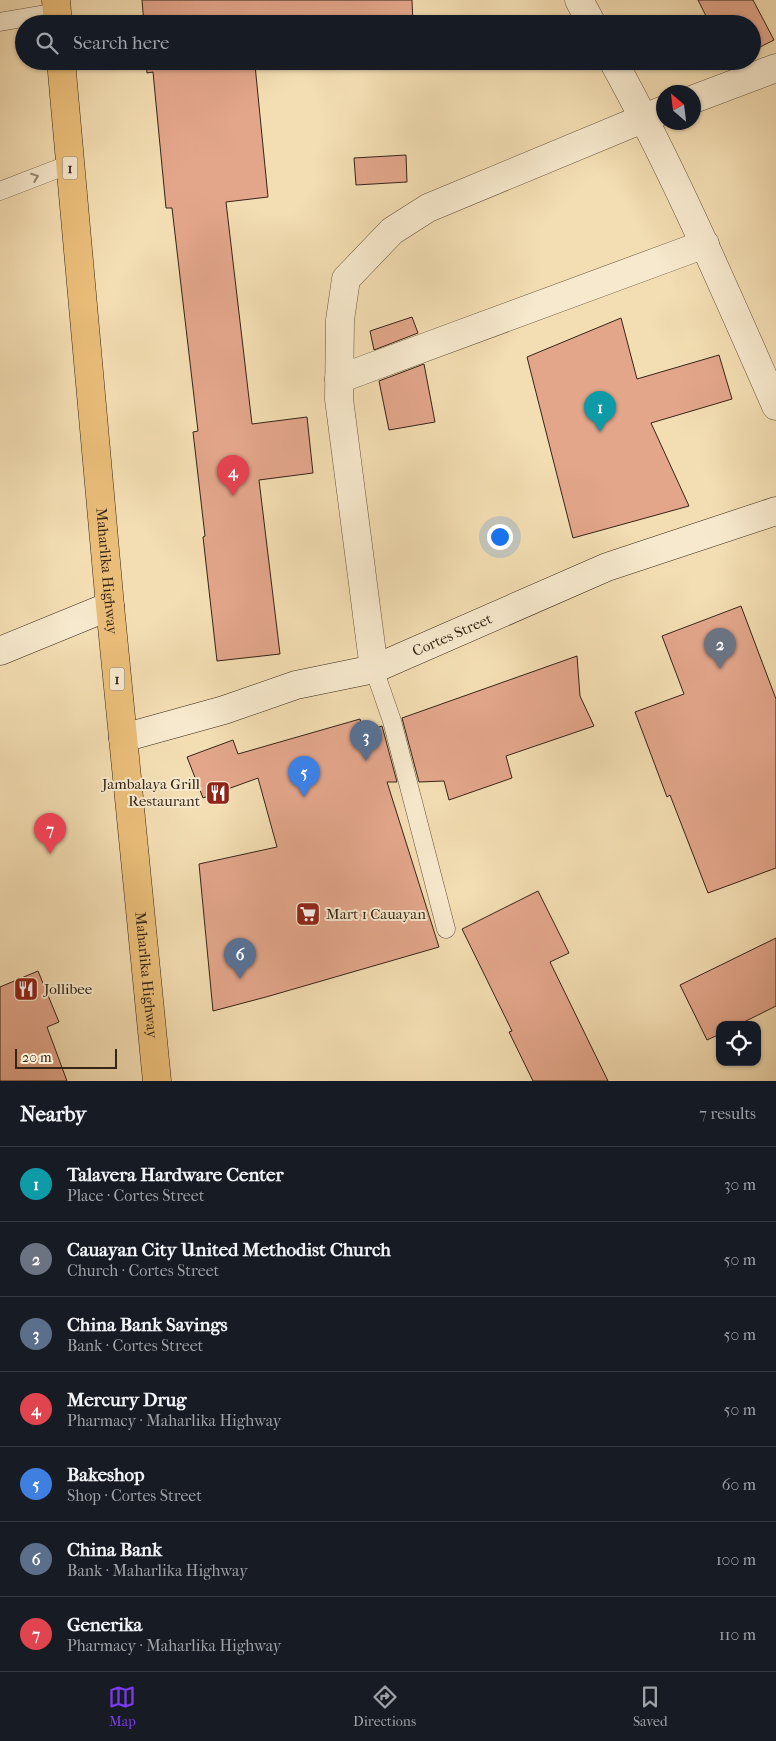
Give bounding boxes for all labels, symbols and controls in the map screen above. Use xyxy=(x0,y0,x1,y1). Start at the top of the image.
search box xyxy=(15,15,761,70)
icon: search xyxy=(33,29,61,57)
text: Search here xyxy=(73,32,169,54)
north arrow xyxy=(656,85,701,130)
road number: 1 xyxy=(62,156,78,180)
one-way arrow xyxy=(30,173,39,184)
pin: 1 xyxy=(584,391,616,432)
pin: 4 xyxy=(217,455,249,496)
street label: Maharlika Highway xyxy=(92,507,122,636)
your location xyxy=(487,524,513,550)
street label: Cortes Street xyxy=(410,609,495,660)
pin: 2 xyxy=(704,628,736,669)
road number: 1 xyxy=(110,668,124,691)
pin: 3 xyxy=(350,720,382,761)
pin: 5 xyxy=(288,756,320,797)
place label: Jambalaya Grill Restaurant xyxy=(101,775,201,810)
restaurant icon: Jambalaya Grill Restaurant xyxy=(205,780,231,806)
pin: 7 xyxy=(34,813,66,854)
supermarket icon: Mart 1 Cauayan xyxy=(295,901,321,927)
place label: Mart 1 Cauayan xyxy=(326,905,426,923)
street label: Maharlika Highway xyxy=(131,911,162,1040)
pin: 6 xyxy=(224,938,256,979)
restaurant icon: Jollibee xyxy=(13,976,39,1002)
place label: Jollibee xyxy=(43,980,93,998)
map controls xyxy=(716,1021,761,1066)
button: locate xyxy=(716,1021,761,1066)
scale bar xyxy=(15,1046,118,1069)
text: 20 m xyxy=(22,1049,52,1066)
text: Nearby xyxy=(20,1102,86,1126)
text: 7 results xyxy=(699,1104,756,1123)
text: Talavera Hardware Center xyxy=(67,1164,284,1186)
text: 1 xyxy=(33,1175,39,1194)
text: 30 m xyxy=(724,1175,756,1194)
text: Place · Cortes Street xyxy=(67,1186,204,1205)
text: Cauayan City United Methodist Church xyxy=(67,1239,391,1261)
text: 2 xyxy=(32,1250,40,1269)
text: 50 m xyxy=(724,1250,756,1269)
text: Church · Cortes Street xyxy=(67,1261,219,1280)
text: China Bank Savings xyxy=(67,1314,228,1336)
text: 3 xyxy=(33,1325,39,1344)
text: 50 m xyxy=(724,1325,756,1344)
text: Bank · Cortes Street xyxy=(67,1336,203,1355)
text: Mercury Drug xyxy=(67,1389,187,1411)
text: 4 xyxy=(31,1400,41,1419)
text: 50 m xyxy=(724,1400,756,1419)
text: Pharmacy · Maharlika Highway xyxy=(67,1411,281,1430)
text: Bakeshop xyxy=(67,1464,145,1486)
text: 5 xyxy=(33,1475,39,1494)
text: 60 m xyxy=(722,1475,756,1494)
text: Shop · Cortes Street xyxy=(67,1486,202,1505)
text: China Bank xyxy=(67,1539,162,1561)
text: 6 xyxy=(32,1550,40,1569)
text: 100 m xyxy=(716,1550,756,1569)
text: Bank · Maharlika Highway xyxy=(67,1561,248,1580)
text: Generika xyxy=(67,1614,142,1636)
text: 7 xyxy=(32,1625,40,1644)
text: 110 m xyxy=(719,1625,756,1644)
text: Pharmacy · Maharlika Highway xyxy=(67,1636,281,1655)
tab: Map xyxy=(108,1683,136,1730)
tab: Directions xyxy=(353,1683,416,1730)
tab: Saved xyxy=(633,1683,668,1730)

